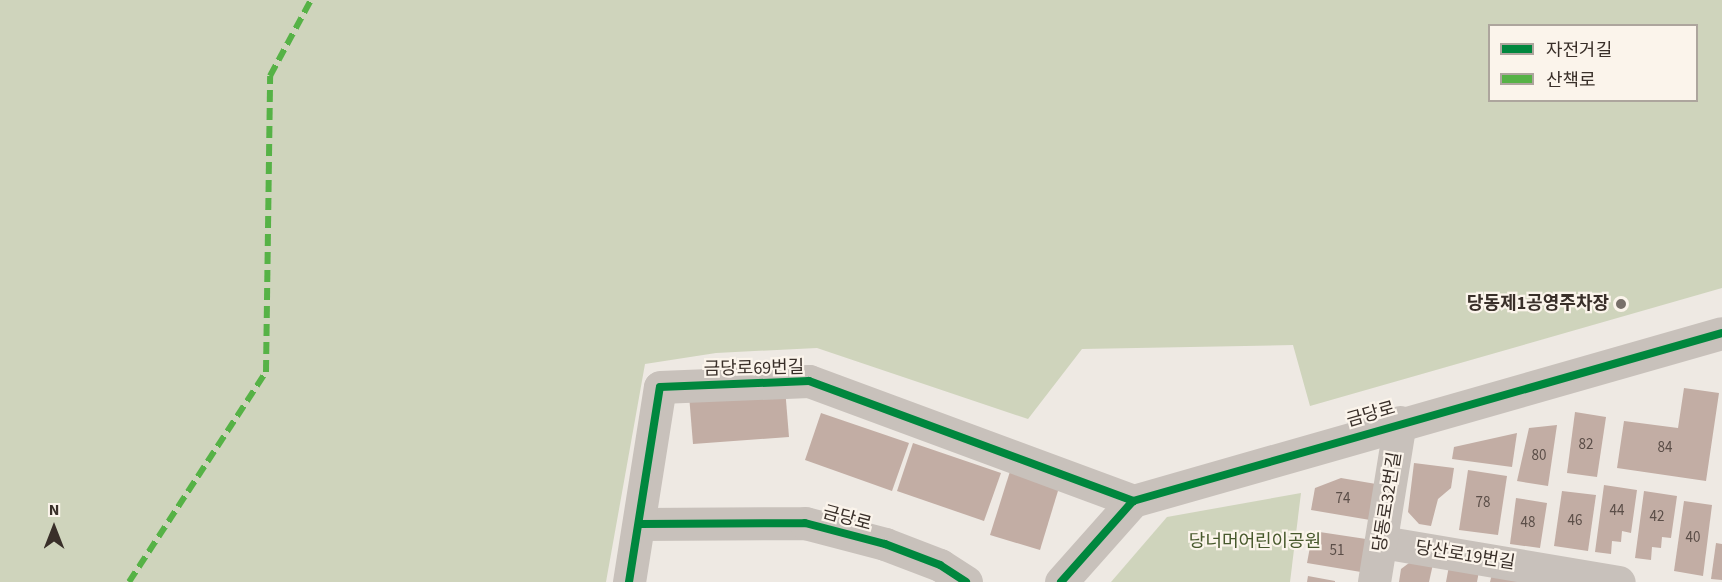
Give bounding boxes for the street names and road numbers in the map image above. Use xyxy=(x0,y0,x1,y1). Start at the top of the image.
street label: 금당로69번길 xyxy=(703,357,805,381)
street label: 금당로 xyxy=(1344,398,1398,432)
street label: 당동로32번길 xyxy=(1369,451,1407,553)
street label: 금당로 xyxy=(820,502,874,536)
street label: 당산로19번길 xyxy=(1414,537,1516,575)

